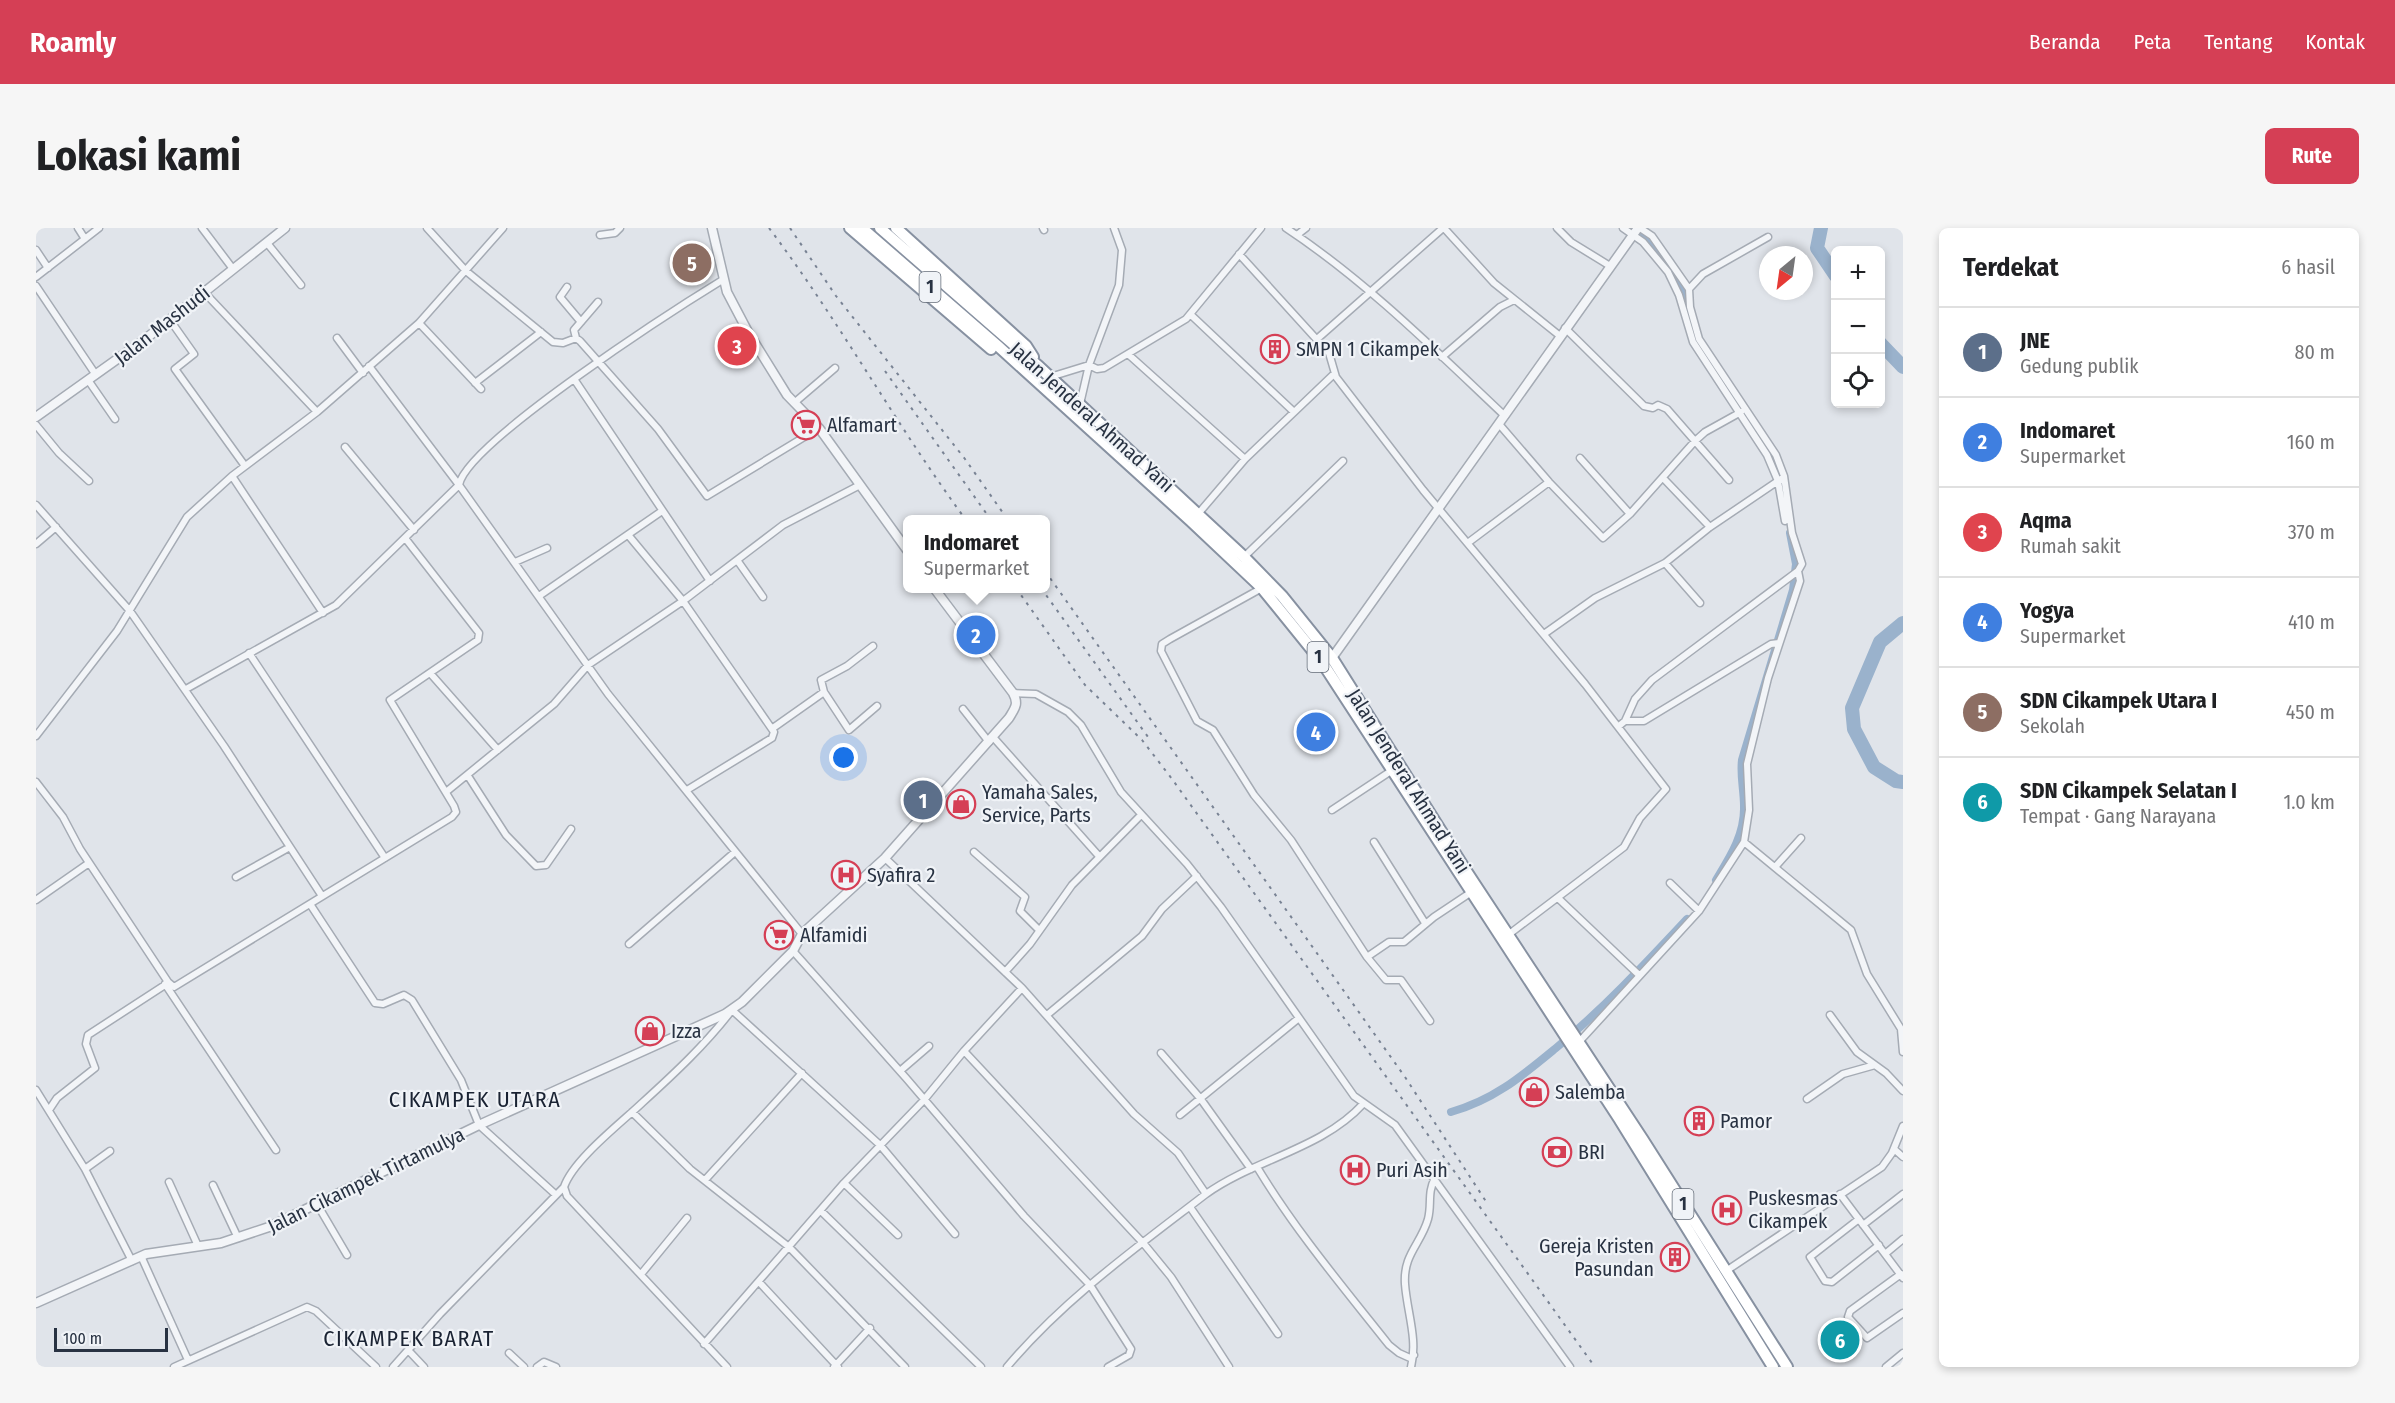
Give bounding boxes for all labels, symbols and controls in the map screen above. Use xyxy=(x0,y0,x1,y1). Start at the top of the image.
text: Roamly xyxy=(30,26,116,59)
text: Beranda xyxy=(2029,29,2101,55)
text: Peta xyxy=(2134,29,2171,55)
text: Tentang xyxy=(2204,29,2272,55)
text: Kontak xyxy=(2305,29,2365,55)
button: Rute xyxy=(2265,128,2359,184)
text: Lokasi kami xyxy=(36,131,241,181)
pin: 5 xyxy=(672,240,712,285)
north arrow xyxy=(1759,246,1813,300)
map controls xyxy=(1831,246,1885,408)
button: + xyxy=(1831,246,1885,300)
text: Terdekat xyxy=(1963,252,2059,283)
text: 6 hasil xyxy=(2281,255,2335,279)
road number: 1 xyxy=(920,272,940,302)
street label: Jalan Mashudi xyxy=(110,280,214,370)
button: − xyxy=(1831,300,1885,354)
pin: 3 xyxy=(718,324,756,368)
text: JNE xyxy=(2020,327,2050,354)
building icon: SMPN 1 Cikampek xyxy=(1259,333,1291,365)
street label: Jalan Jenderal Ahmad Yani xyxy=(1005,337,1179,497)
place label: SMPN 1 Cikampek xyxy=(1296,337,1440,361)
text: 1 xyxy=(1978,340,1987,364)
text: 80 m xyxy=(2295,340,2335,364)
button: locate xyxy=(1831,354,1885,408)
text: Gedung publik xyxy=(2020,354,2139,378)
supermarket icon: Alfamart xyxy=(790,409,822,441)
place label: Alfamart xyxy=(827,413,897,437)
text: Indomaret xyxy=(2020,417,2115,444)
text: 2 xyxy=(1978,430,1987,454)
text: 160 m xyxy=(2287,430,2335,454)
text: Supermarket xyxy=(2020,444,2126,468)
text: Aqma xyxy=(2020,507,2072,534)
popup xyxy=(903,515,1050,593)
text: 3 xyxy=(1978,520,1987,544)
text: 370 m xyxy=(2288,520,2335,544)
text: Indomaret xyxy=(924,529,1019,556)
text: Rumah sakit xyxy=(2020,534,2121,558)
text: Supermarket xyxy=(924,556,1029,580)
text: Yogya xyxy=(2020,597,2074,624)
text: 4 xyxy=(1977,610,1988,634)
text: 410 m xyxy=(2288,610,2335,634)
pin: 2 xyxy=(956,612,996,658)
text: Supermarket xyxy=(2020,624,2126,648)
road number: 1 xyxy=(1308,642,1328,672)
street label: Jalan Jenderal Ahmad Yani xyxy=(1342,684,1476,878)
text: SDN Cikampek Utara I xyxy=(2020,687,2217,714)
text: 5 xyxy=(1978,700,1987,724)
text: 450 m xyxy=(2286,700,2335,724)
pin: 4 xyxy=(1296,710,1336,754)
text: Sekolah xyxy=(2020,714,2085,738)
your location xyxy=(829,743,858,772)
text: SDN Cikampek Selatan I xyxy=(2020,777,2237,804)
pin: 1 xyxy=(904,778,942,822)
place label: Yamaha Sales, Service, Parts xyxy=(982,780,1098,827)
shop icon: Yamaha Sales, Service, Parts xyxy=(945,788,977,820)
text: 6 xyxy=(1977,790,1988,814)
text: 1.0 km xyxy=(2283,790,2335,814)
text: Tempat · Gang Narayana xyxy=(2020,804,2216,828)
hospital icon: Syafira 2 xyxy=(830,859,862,891)
place label: Syafira 2 xyxy=(867,863,935,887)
supermarket icon: Alfamidi xyxy=(763,919,795,951)
place label: Alfamidi xyxy=(800,923,867,947)
shop icon: Izza xyxy=(634,1015,666,1047)
place label: Izza xyxy=(671,1019,702,1043)
shop icon: Salemba xyxy=(1518,1076,1550,1108)
place label: Salemba xyxy=(1555,1080,1625,1104)
district label: CIKAMPEK UTARA xyxy=(389,1086,561,1113)
building icon: Pamor xyxy=(1683,1105,1715,1137)
place label: Pamor xyxy=(1720,1109,1772,1133)
street label: Jalan Cikampek Tirtamulya xyxy=(264,1122,468,1238)
bank icon: BRI xyxy=(1541,1136,1573,1168)
place label: BRI xyxy=(1578,1140,1605,1164)
hospital icon: Puri Asih xyxy=(1339,1154,1371,1186)
place label: Puri Asih xyxy=(1376,1158,1448,1182)
place label: Puskesmas Cikampek xyxy=(1748,1186,1838,1233)
road number: 1 xyxy=(1672,1189,1694,1219)
hospital icon: Puskesmas Cikampek xyxy=(1711,1194,1743,1226)
place label: Gereja Kristen Pasundan xyxy=(1539,1234,1654,1281)
building icon: Gereja Kristen Pasundan xyxy=(1659,1241,1691,1273)
pin: 6 xyxy=(1820,1318,1860,1362)
scale bar xyxy=(54,1325,168,1352)
district label: CIKAMPEK BARAT xyxy=(323,1325,495,1352)
text: 100 m xyxy=(63,1329,102,1348)

